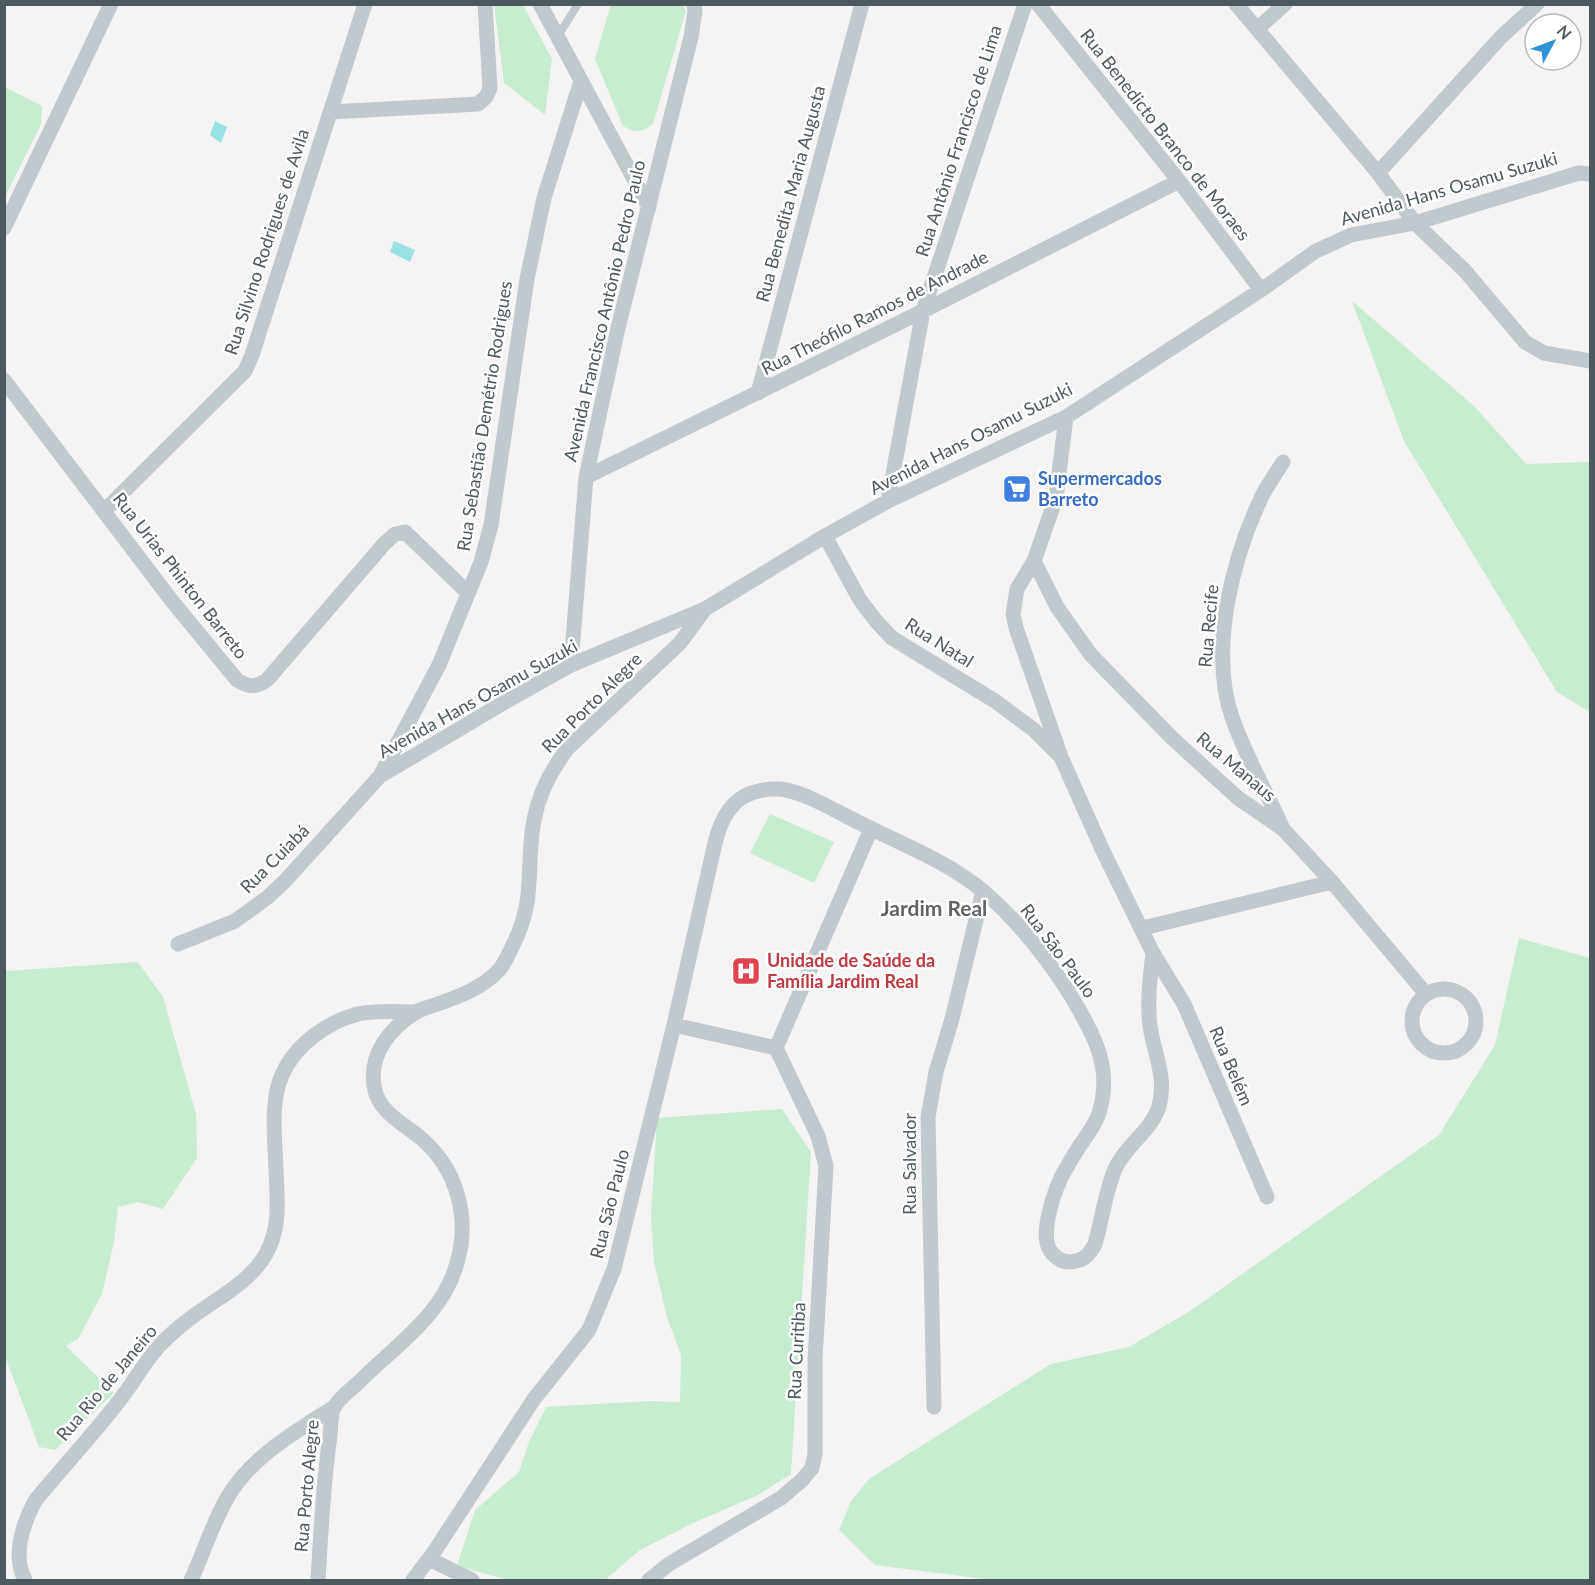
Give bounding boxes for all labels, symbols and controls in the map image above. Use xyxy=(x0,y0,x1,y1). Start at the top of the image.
north arrow xyxy=(1523,12,1583,72)
text: N xyxy=(1553,21,1576,43)
street label: Rua Antônio Francisco de Lima xyxy=(910,22,1006,259)
street label: Rua Benedicto Branco de Moraes xyxy=(1076,24,1255,245)
street label: Rua Benedita Maria Augusta xyxy=(751,83,830,304)
street label: Rua Silvino Rodrigues de Avila xyxy=(219,126,313,357)
street label: Avenida Hans Osamu Suzuki xyxy=(1338,147,1560,230)
street label: Avenida Francisco Antônio Pedro Paulo xyxy=(559,158,649,464)
street label: Rua Theófilo Ramos de Andrade xyxy=(757,245,992,379)
street label: Rua Sebastião Demétrio Rodrigues xyxy=(452,279,516,553)
street label: Avenida Hans Osamu Suzuki xyxy=(865,377,1076,499)
place label: Supermercados Barreto xyxy=(1038,467,1162,510)
supermarket icon: Supermercados Barreto xyxy=(1001,473,1033,505)
street label: Rua Urias Phinton Barreto xyxy=(109,488,253,663)
street label: Rua Recife xyxy=(1193,584,1223,668)
street label: Rua Natal xyxy=(901,613,978,672)
street label: Avenida Hans Osamu Suzuki xyxy=(374,634,581,762)
street label: Rua Porto Alegre xyxy=(536,647,646,757)
street label: Rua Manaus xyxy=(1193,727,1281,806)
street label: Rua Cuiabá xyxy=(235,819,313,897)
district label: Jardim Real xyxy=(881,895,987,920)
street label: Rua São Paulo xyxy=(1016,899,1101,1002)
place label: Unidade de Saúde da Família Jardim Real xyxy=(767,949,935,992)
hospital icon: Unidade de Saúde da Família Jardim Real xyxy=(730,955,762,987)
street label: Rua Belém xyxy=(1205,1023,1258,1109)
street label: Rua Salvador xyxy=(898,1112,920,1215)
street label: Rua São Paulo xyxy=(585,1147,633,1261)
street label: Rua Curitiba xyxy=(782,1302,810,1400)
street label: Rua Rio de Janeiro xyxy=(51,1320,161,1445)
street label: Rua Porto Alegre xyxy=(289,1419,323,1553)

